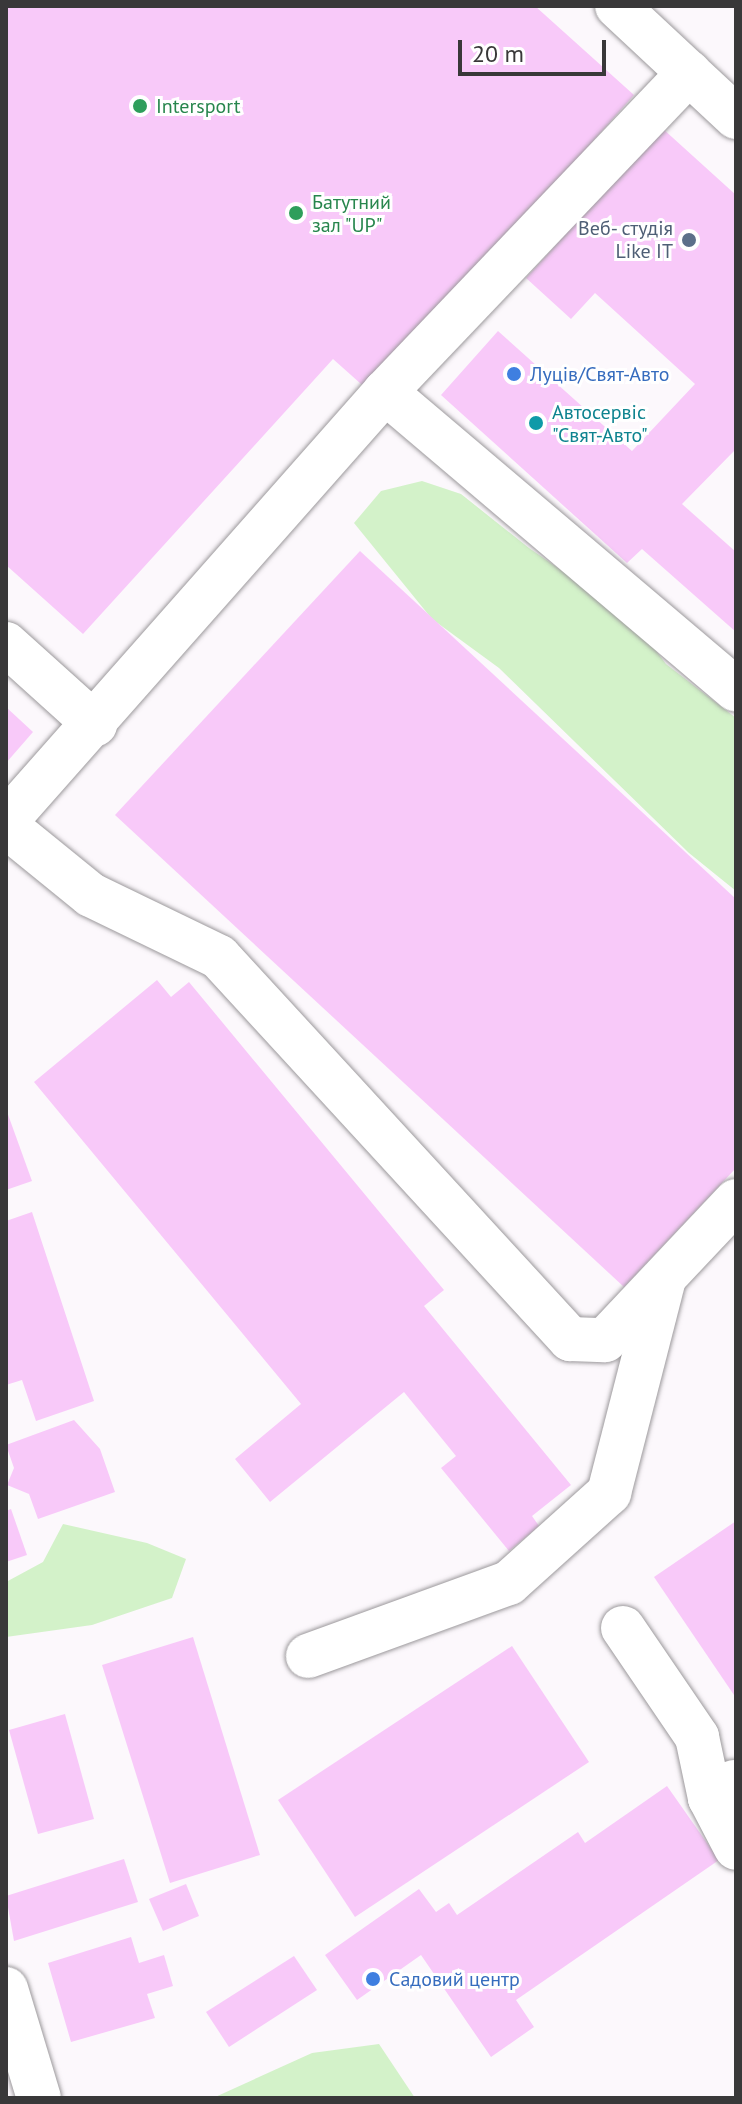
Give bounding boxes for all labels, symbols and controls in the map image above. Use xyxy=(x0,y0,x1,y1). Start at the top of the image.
scale bar xyxy=(462,24,610,74)
text: 20 m xyxy=(472,38,524,69)
place label: Intersport xyxy=(156,94,240,118)
marker: Intersport xyxy=(131,97,149,115)
place label: Батутний зал "UP" xyxy=(312,190,391,237)
marker: Батутний зал "UP" xyxy=(287,204,305,222)
place label: Веб- студія Like IT xyxy=(577,216,673,263)
marker: Веб- студія Like IT xyxy=(680,231,698,249)
place label: Луців/Свят-Авто xyxy=(530,362,669,386)
marker: Луців/Свят-Авто xyxy=(505,365,523,383)
place label: Автосервіс "Свят-Авто" xyxy=(552,400,648,447)
marker: Автосервіс "Свят-Авто" xyxy=(527,414,545,432)
place label: Садовий центр xyxy=(389,1967,520,1991)
marker: Садовий центр xyxy=(364,1970,382,1988)

